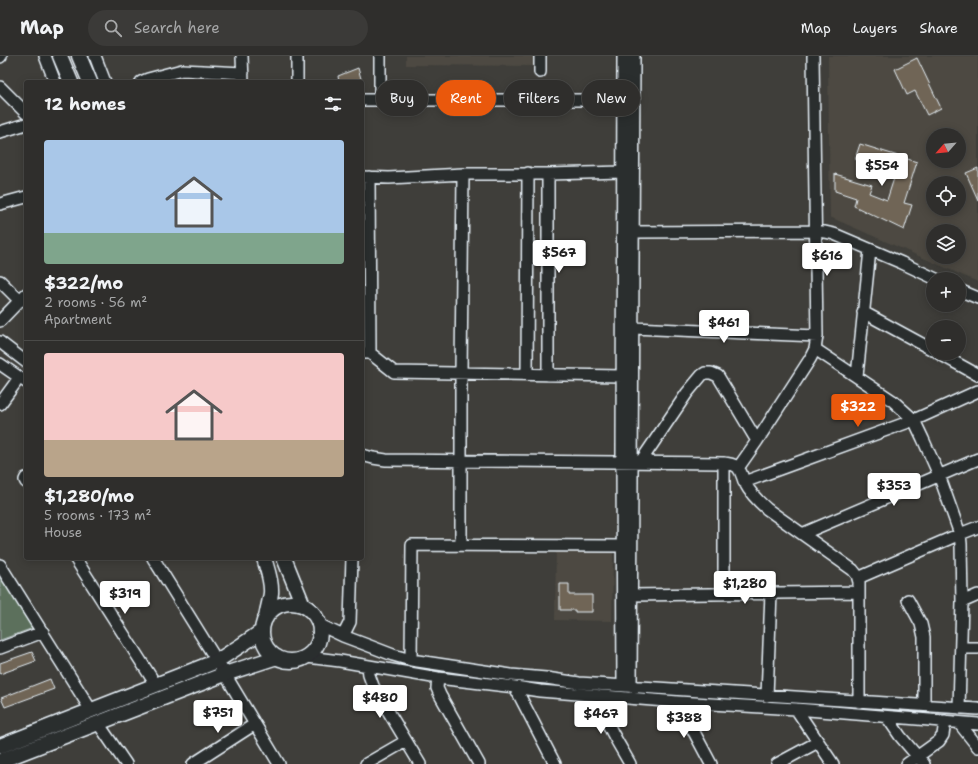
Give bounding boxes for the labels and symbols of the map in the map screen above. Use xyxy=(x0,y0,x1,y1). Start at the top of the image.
north arrow xyxy=(926,128,966,168)
pin: $554 xyxy=(858,153,906,187)
pin: $567 xyxy=(535,240,583,274)
pin: $616 xyxy=(803,243,851,277)
pin: $461 xyxy=(700,310,748,344)
pin: $322 xyxy=(834,394,882,428)
pin: $353 xyxy=(870,473,918,507)
pin: $1,280 xyxy=(712,571,778,605)
pin: $319 xyxy=(101,581,149,615)
pin: $480 xyxy=(356,685,404,719)
pin: $751 xyxy=(194,700,242,734)
pin: $467 xyxy=(577,701,625,735)
pin: $388 xyxy=(660,705,708,739)

